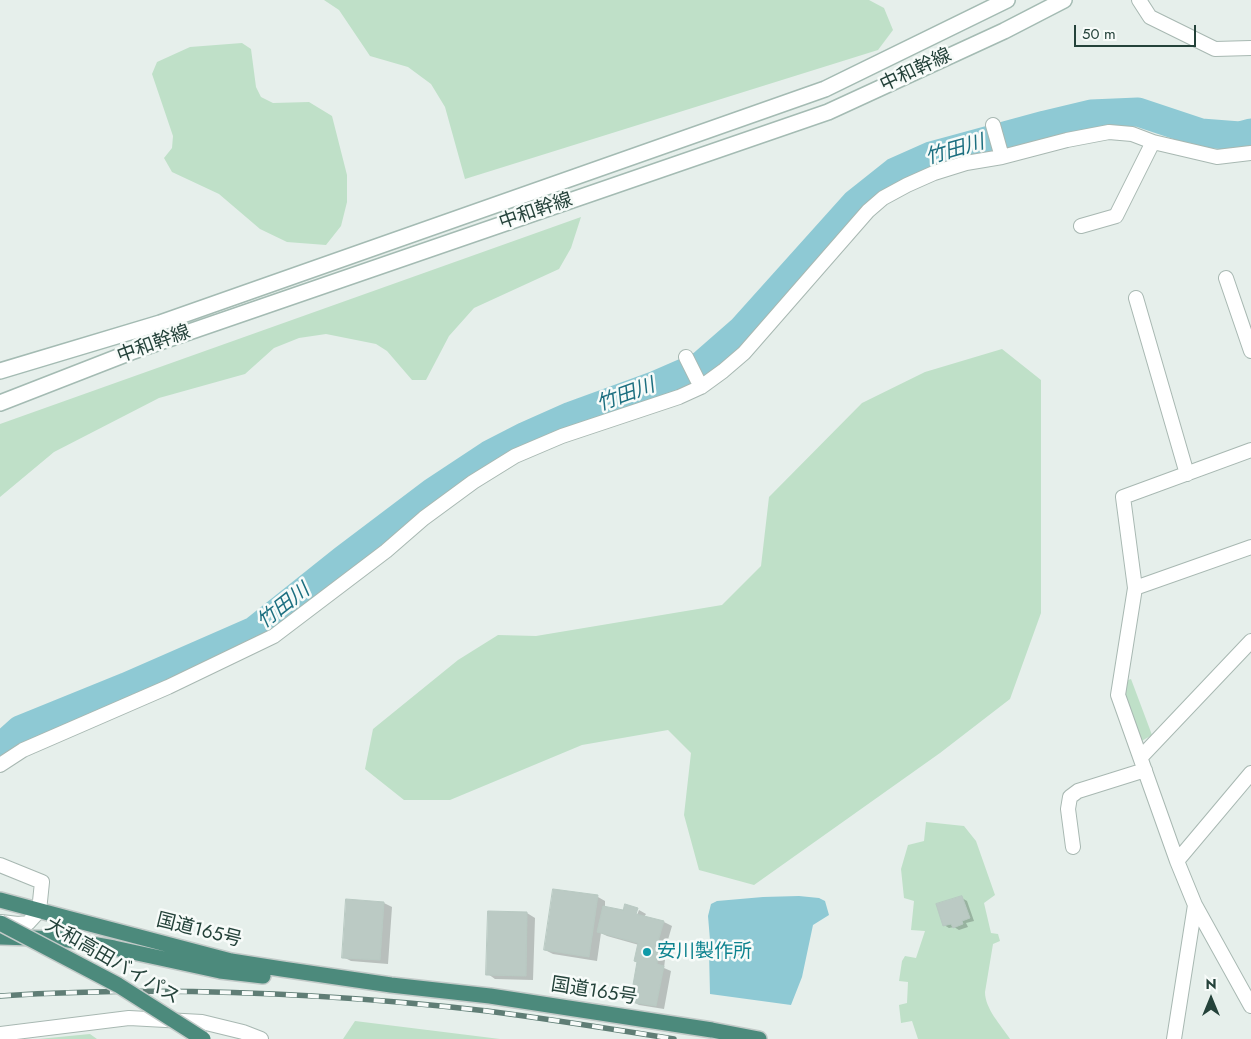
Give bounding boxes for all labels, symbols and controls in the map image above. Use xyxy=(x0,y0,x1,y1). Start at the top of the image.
scale bar xyxy=(1076,15,1198,47)
text: 50 m xyxy=(1082,23,1116,45)
street label: 中和幹線 xyxy=(877,45,955,97)
water label: 竹田川 xyxy=(923,131,987,171)
street label: 中和幹線 xyxy=(496,189,576,235)
street label: 中和幹線 xyxy=(114,321,194,369)
water label: 竹田川 xyxy=(594,374,658,418)
water label: 竹田川 xyxy=(253,579,315,635)
street label: 国道165号 xyxy=(154,909,244,953)
street label: 大和高田バイパス xyxy=(40,914,184,1010)
place label: 安川製作所 xyxy=(657,941,752,963)
marker: 安川製作所 xyxy=(641,946,653,958)
street label: 国道165号 xyxy=(549,974,639,1010)
north arrow xyxy=(1186,974,1236,1024)
text: N xyxy=(1205,974,1217,994)

